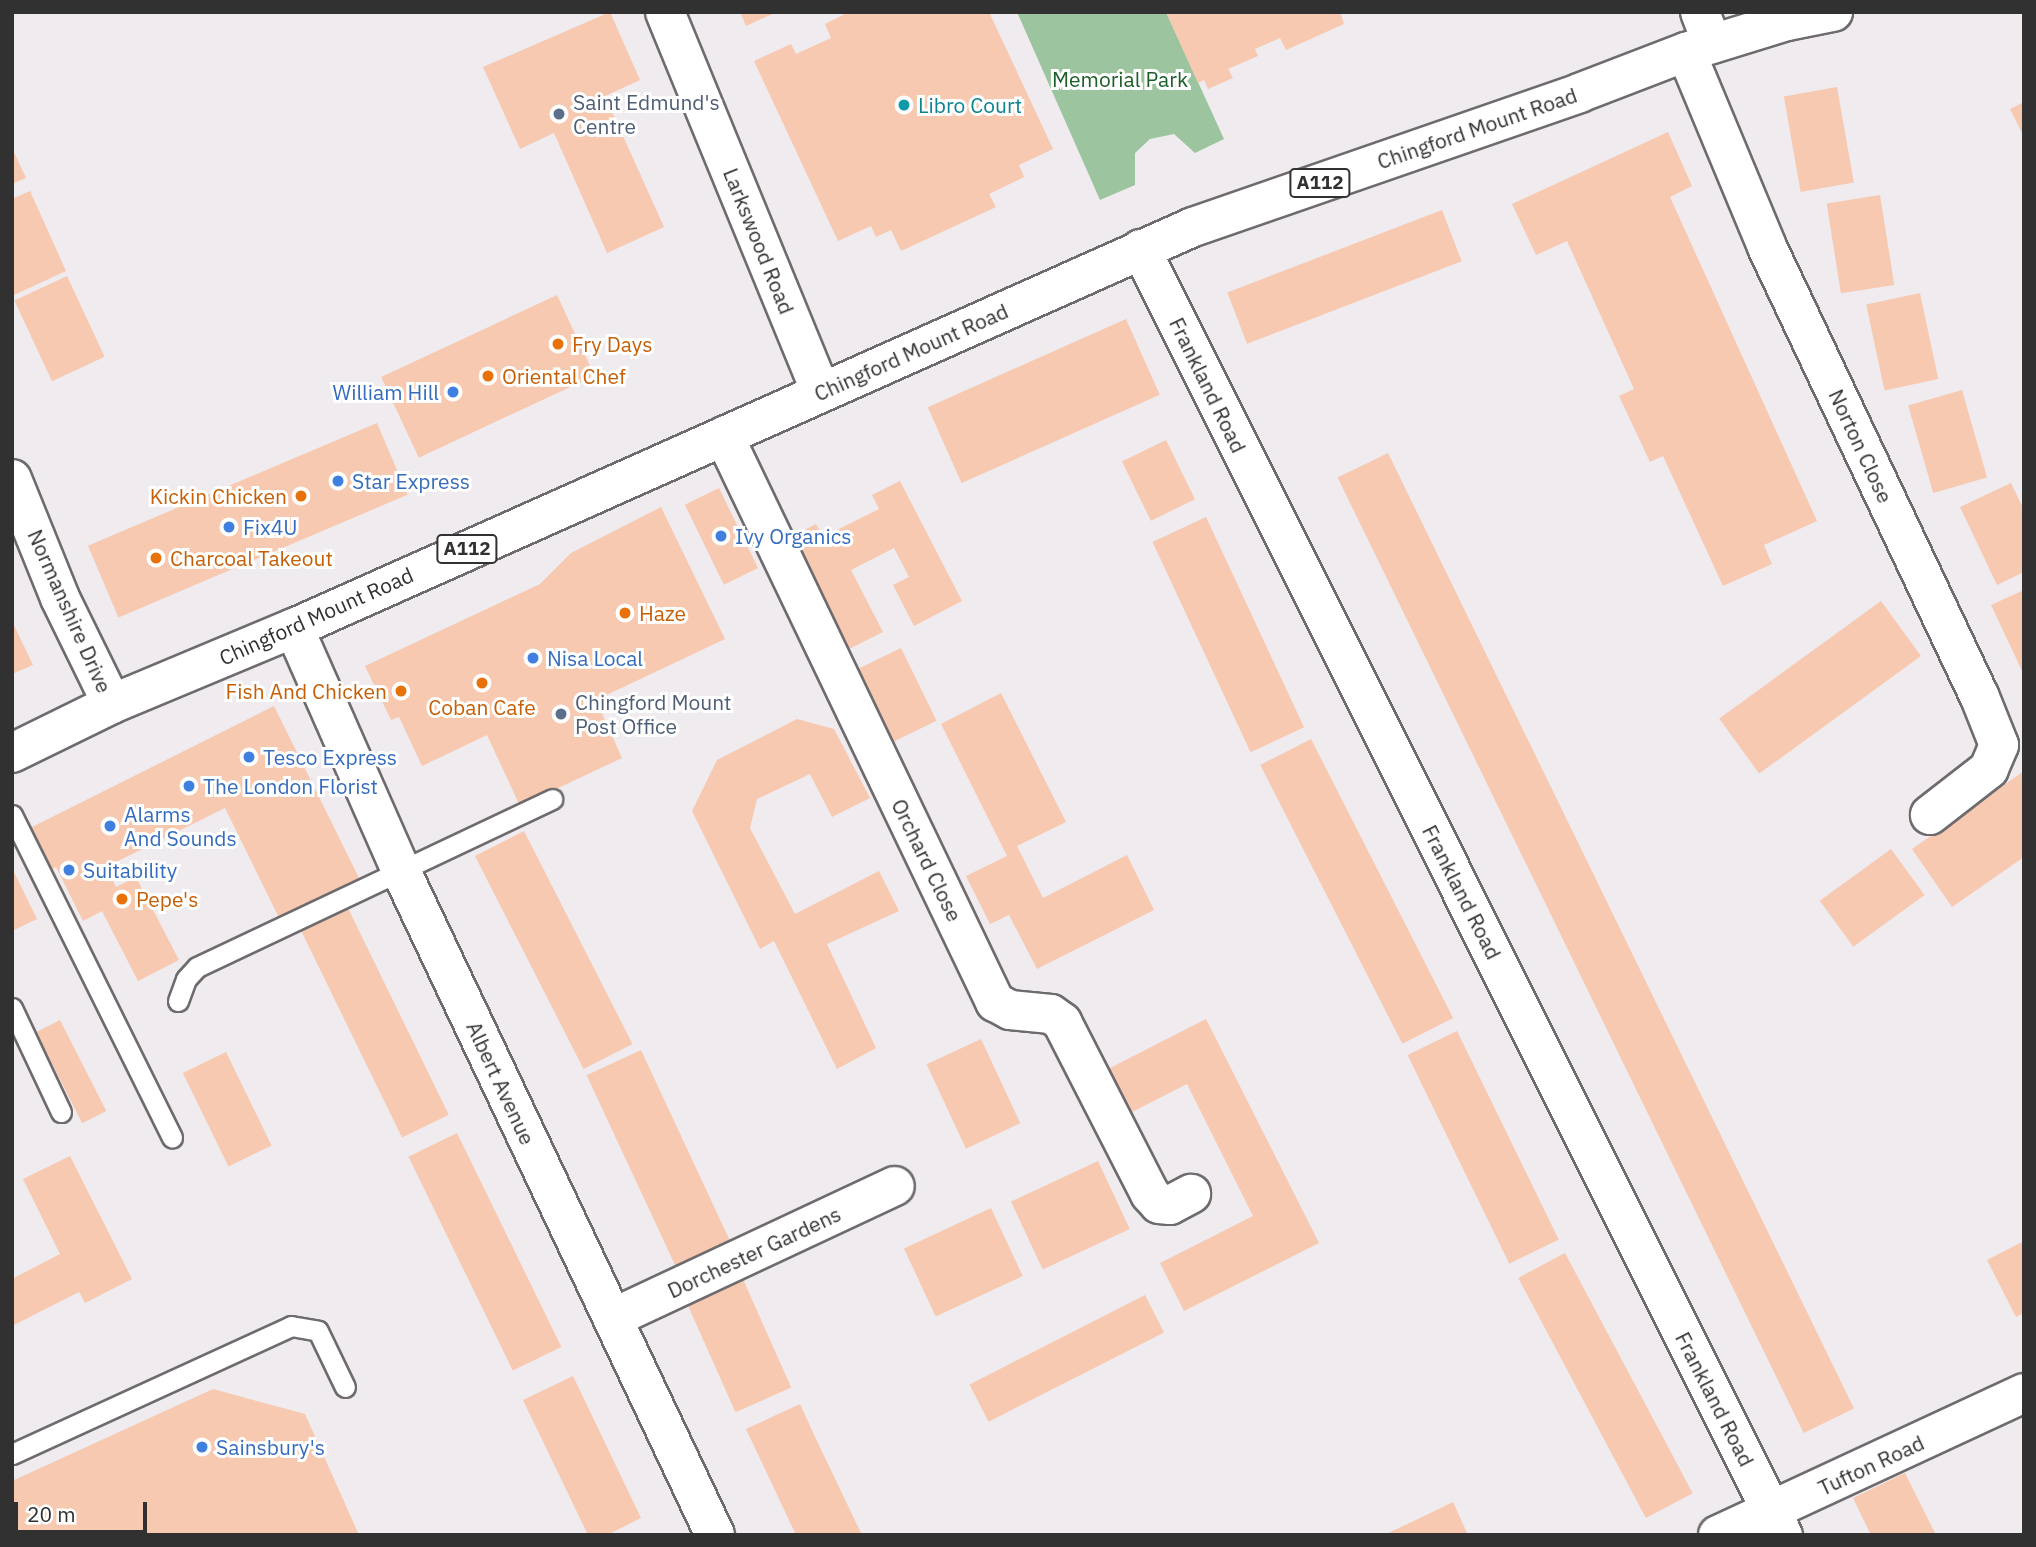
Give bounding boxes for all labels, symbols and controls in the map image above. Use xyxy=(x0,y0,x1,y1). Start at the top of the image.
park label: Memorial Park xyxy=(1052,66,1188,92)
street label: Chingford Mount Road xyxy=(1374,82,1580,174)
place label: Saint Edmund's Centre xyxy=(573,89,720,139)
place label: Libro Court xyxy=(918,92,1022,118)
marker: Libro Court xyxy=(896,97,912,113)
marker: Saint Edmund's Centre xyxy=(551,106,567,122)
street label: Larkswood Road xyxy=(718,164,800,318)
road number: A112 xyxy=(1288,168,1352,198)
street label: Chingford Mount Road xyxy=(810,298,1012,406)
street label: Frankland Road xyxy=(1164,313,1252,457)
place label: Fry Days xyxy=(572,331,652,357)
marker: Fry Days xyxy=(550,336,566,352)
place label: Oriental Chef xyxy=(502,363,626,389)
marker: Oriental Chef xyxy=(480,368,496,384)
place label: William Hill xyxy=(333,379,439,405)
marker: William Hill xyxy=(445,384,461,400)
street label: Norton Close xyxy=(1824,385,1898,507)
place label: Star Express xyxy=(352,468,470,494)
marker: Star Express xyxy=(330,473,346,489)
place label: Kickin Chicken xyxy=(150,483,287,509)
marker: Kickin Chicken xyxy=(293,488,309,504)
place label: Fix4U xyxy=(243,514,297,540)
marker: Fix4U xyxy=(221,519,237,535)
place label: Ivy Organics xyxy=(735,523,851,549)
street label: Normanshire Drive xyxy=(23,525,117,697)
marker: Ivy Organics xyxy=(713,528,729,544)
road number: A112 xyxy=(435,534,498,564)
place label: Charcoal Takeout xyxy=(170,545,333,571)
marker: Charcoal Takeout xyxy=(148,550,164,566)
street label: Chingford Mount Road xyxy=(215,562,417,670)
place label: Haze xyxy=(639,600,686,626)
marker: Haze xyxy=(617,605,633,621)
place label: Nisa Local xyxy=(547,645,643,671)
marker: Nisa Local xyxy=(525,650,541,666)
marker: Coban Cafe xyxy=(474,675,490,691)
place label: Fish And Chicken xyxy=(225,678,387,704)
marker: Fish And Chicken xyxy=(393,683,409,699)
place label: Chingford Mount Post Office xyxy=(575,689,731,739)
place label: Coban Cafe xyxy=(428,694,536,720)
marker: Chingford Mount Post Office xyxy=(553,706,569,722)
place label: Tesco Express xyxy=(263,744,397,770)
marker: Tesco Express xyxy=(241,749,257,765)
place label: The London Florist xyxy=(203,773,378,799)
marker: The London Florist xyxy=(181,778,197,794)
street label: Orchard Close xyxy=(886,795,968,925)
place label: Alarms And Sounds xyxy=(124,801,237,851)
marker: Alarms And Sounds xyxy=(102,818,118,834)
street label: Frankland Road xyxy=(1417,821,1507,963)
place label: Suitability xyxy=(83,857,177,883)
marker: Suitability xyxy=(61,862,77,878)
place label: Pepe's xyxy=(136,886,198,912)
marker: Pepe's xyxy=(114,891,130,907)
street label: Albert Avenue xyxy=(461,1017,541,1149)
street label: Dorchester Gardens xyxy=(663,1201,845,1303)
street label: Frankland Road xyxy=(1670,1328,1760,1470)
street label: Tufton Road xyxy=(1814,1430,1928,1500)
place label: Sainsbury's xyxy=(216,1434,325,1460)
marker: Sainsbury's xyxy=(194,1439,210,1455)
scale bar xyxy=(18,1488,150,1532)
text: 20 m xyxy=(27,1500,76,1528)

